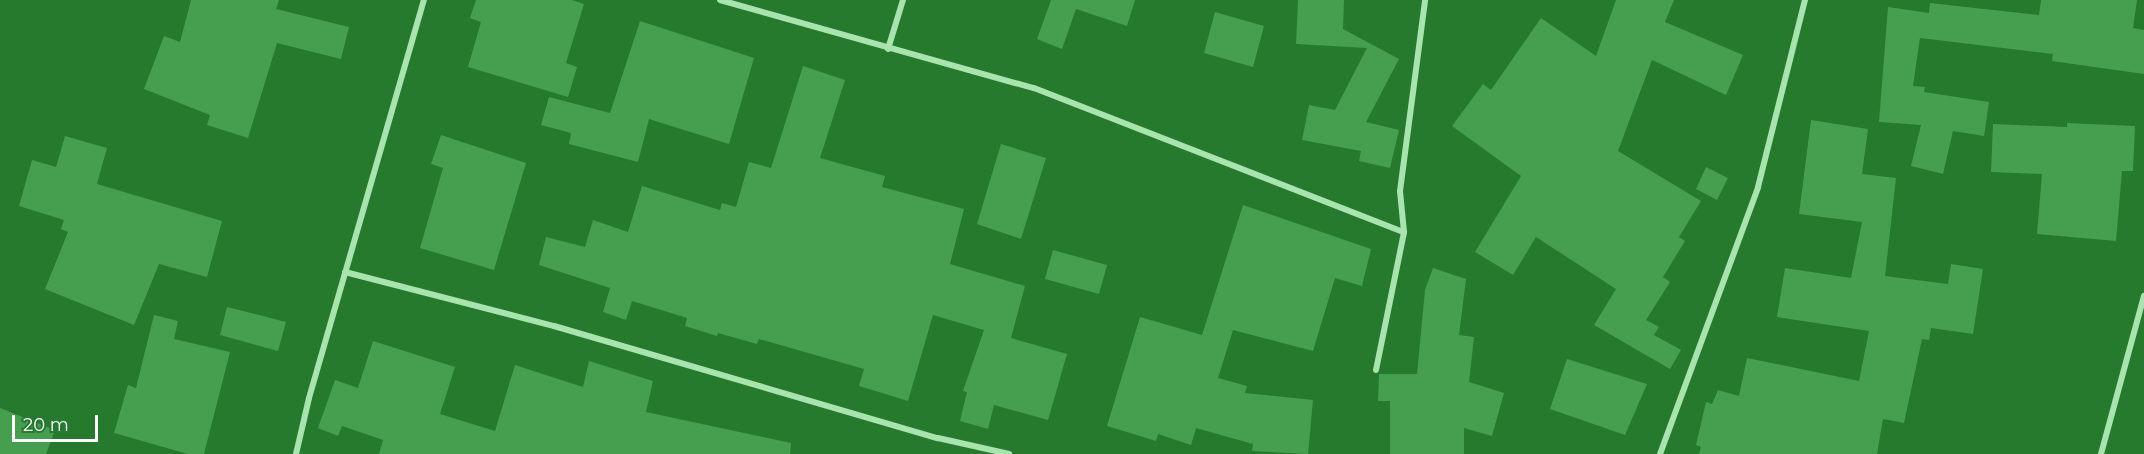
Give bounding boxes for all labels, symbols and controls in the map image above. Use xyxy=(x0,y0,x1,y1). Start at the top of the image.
scale bar xyxy=(15,403,100,441)
text: 20 m xyxy=(23,414,69,436)

